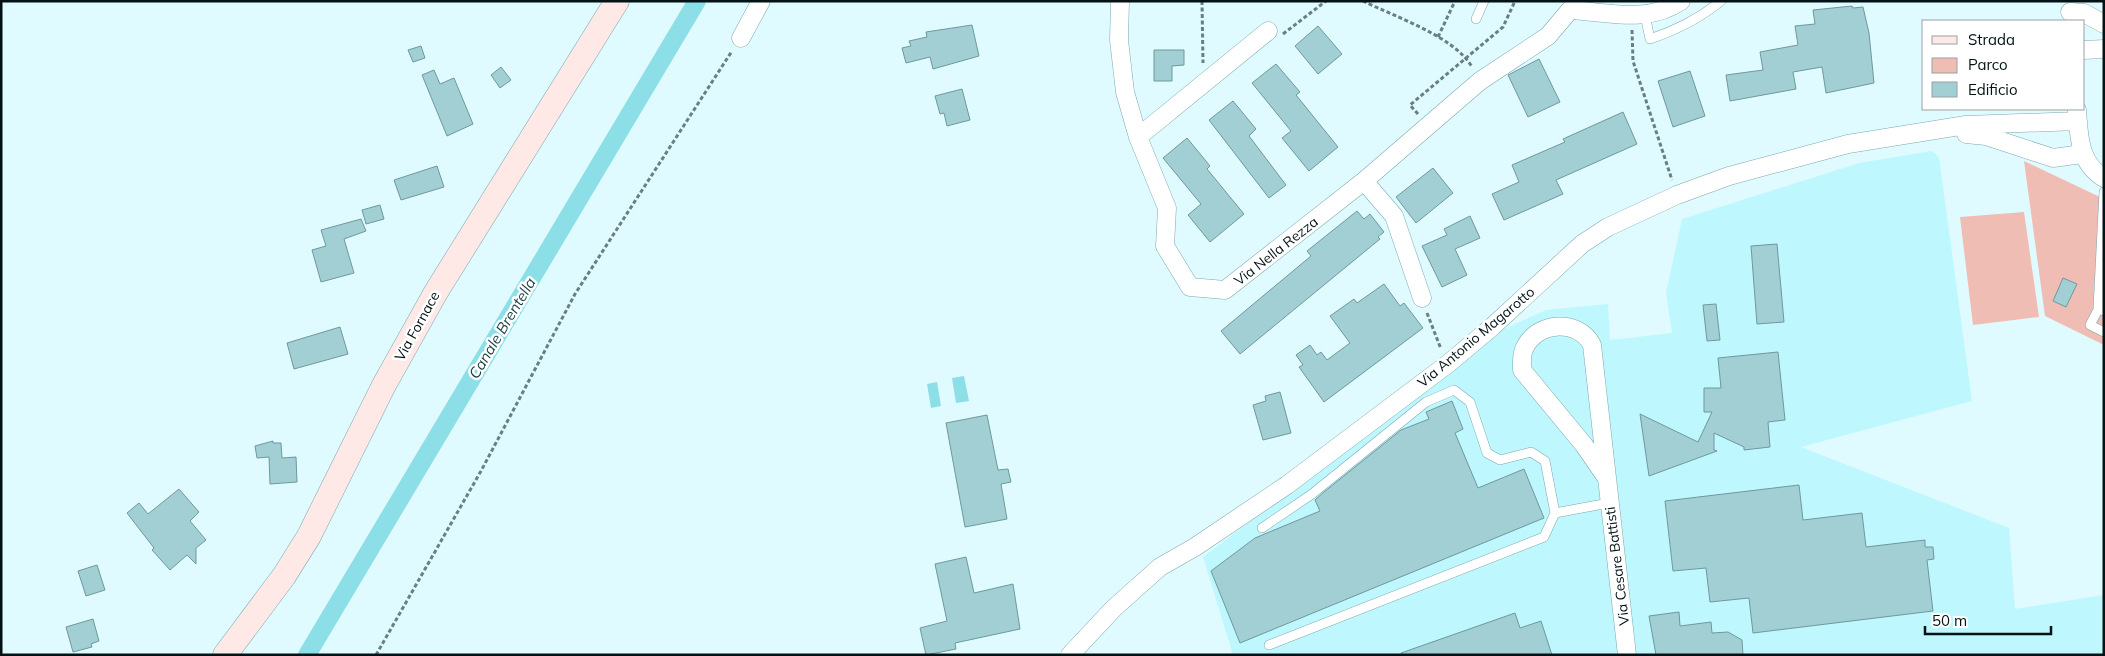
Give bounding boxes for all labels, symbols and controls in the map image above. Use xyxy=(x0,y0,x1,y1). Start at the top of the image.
legend xyxy=(1922,20,2085,110)
text: Strada xyxy=(1968,30,2015,49)
text: Parco xyxy=(1968,55,2008,74)
text: Edificio xyxy=(1968,80,2018,99)
street label: Via Nella Rezza xyxy=(1230,213,1322,289)
water label: Canale Brentella xyxy=(464,274,540,382)
street label: Via Antonio Magarotto xyxy=(1414,283,1538,391)
street label: Via Fornace xyxy=(390,288,444,364)
street label: Via Cesare Battisti xyxy=(1601,506,1633,626)
scale bar xyxy=(1925,604,2051,636)
text: 50 m xyxy=(1932,611,1967,630)

